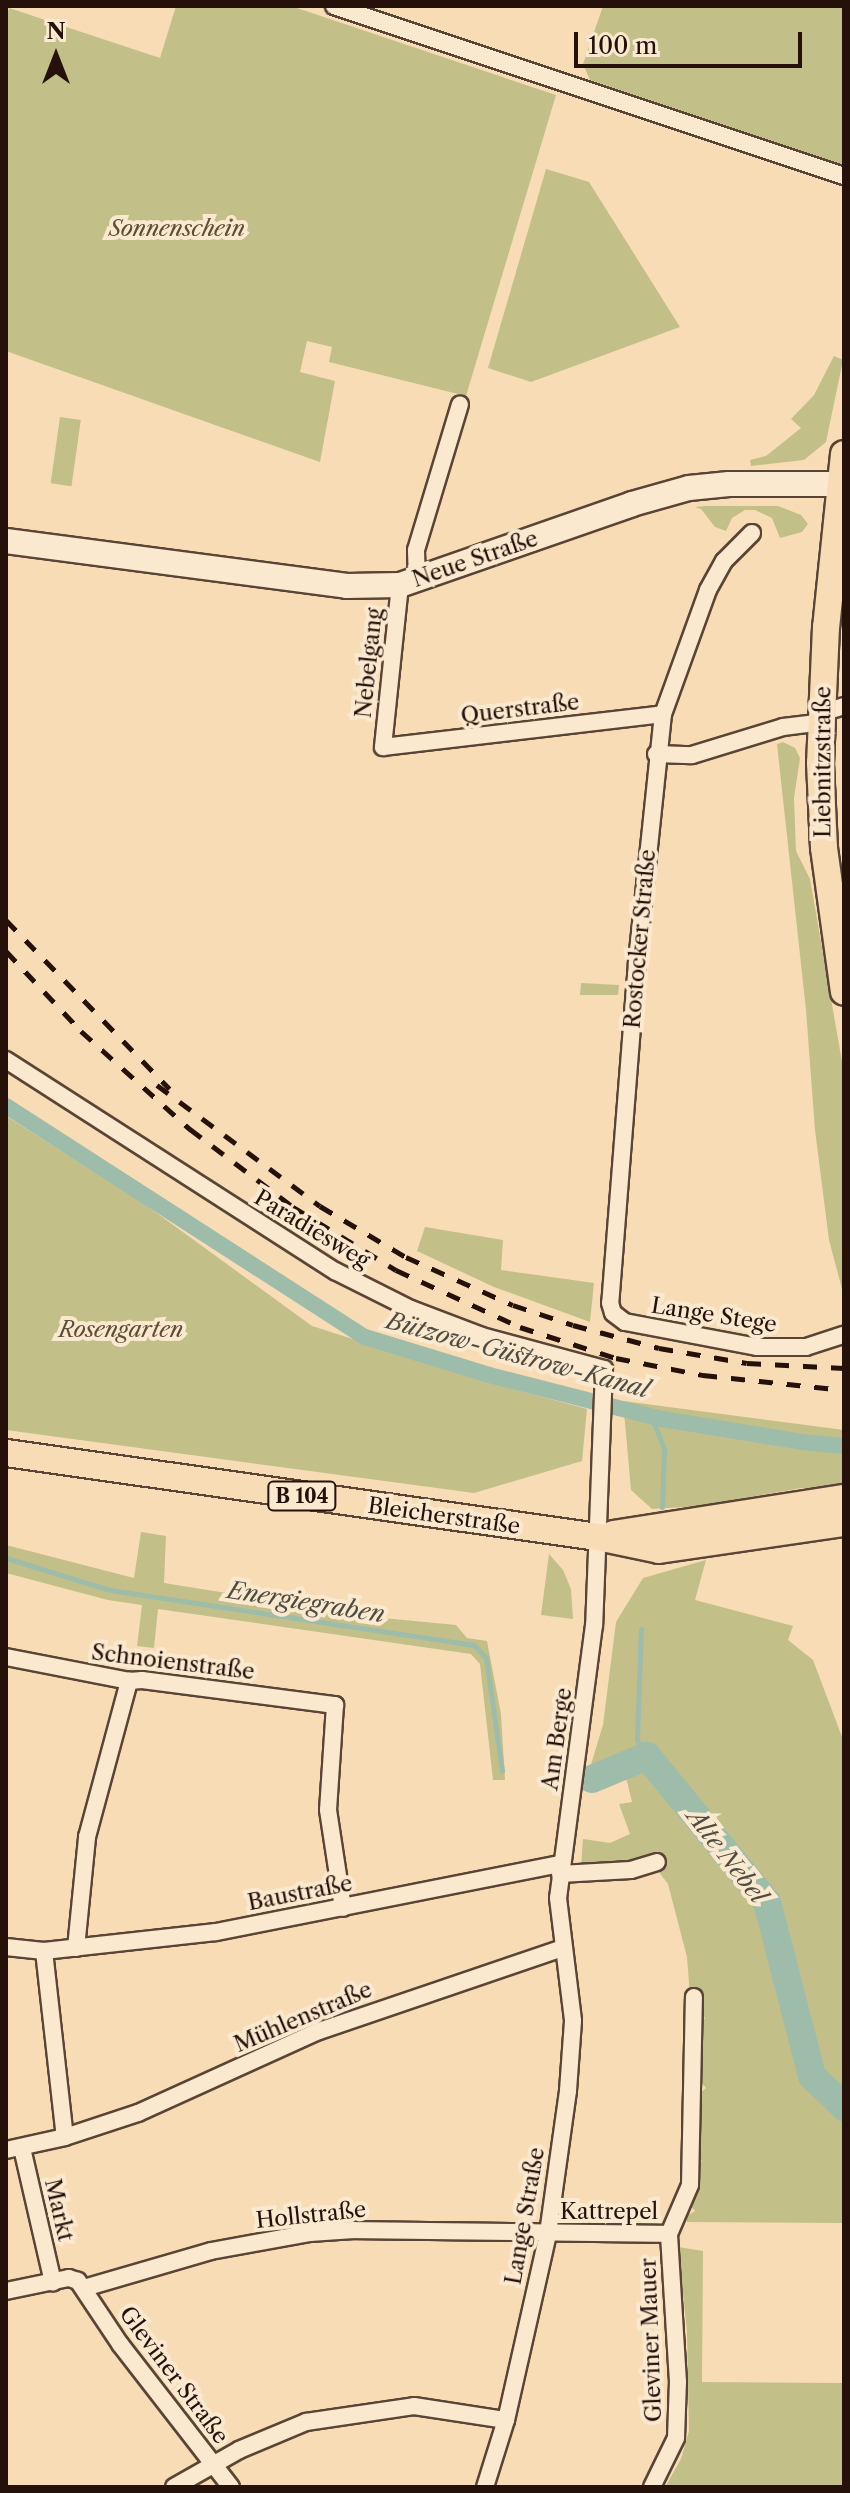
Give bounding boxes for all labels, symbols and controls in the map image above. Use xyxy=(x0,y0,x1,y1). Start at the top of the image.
north arrow xyxy=(16,16,96,96)
scale bar xyxy=(578,16,806,66)
text: N xyxy=(46,18,66,45)
text: 100 m xyxy=(588,31,657,60)
park label: Sonnenschein xyxy=(109,216,245,242)
street label: Neue Straße xyxy=(409,525,541,593)
street label: Nebelgang xyxy=(350,607,388,719)
street label: Liebnitzstraße xyxy=(810,686,836,838)
street label: Querstraße xyxy=(459,689,581,729)
street label: Rostocker Straße xyxy=(619,848,661,1030)
street label: Paradiesweg xyxy=(249,1184,375,1274)
street label: Lange Stege xyxy=(649,1292,779,1338)
water label: Bützow-Güstrow-Kanal xyxy=(383,1306,653,1404)
park label: Rosengarten xyxy=(59,1317,183,1343)
road number: B 104 xyxy=(266,1480,338,1512)
street label: Bleicherstraße xyxy=(366,1492,522,1540)
water label: Energiegraben xyxy=(225,1575,387,1629)
street label: Schnoienstraße xyxy=(90,1639,256,1685)
street label: Am Berge xyxy=(537,1686,577,1792)
water label: Alte Nebel xyxy=(681,1803,773,1909)
street label: Baustraße xyxy=(245,1870,355,1916)
street label: Mühlenstraße xyxy=(230,1976,376,2058)
street label: Lange Straße xyxy=(500,2145,550,2287)
street label: Markt xyxy=(39,2176,79,2244)
street label: Hollstraße xyxy=(255,2196,367,2234)
street label: Kattrepel xyxy=(560,2199,658,2225)
street label: Gleviner Mauer xyxy=(635,2257,667,2423)
street label: Gleviner Straße xyxy=(114,2301,234,2449)

